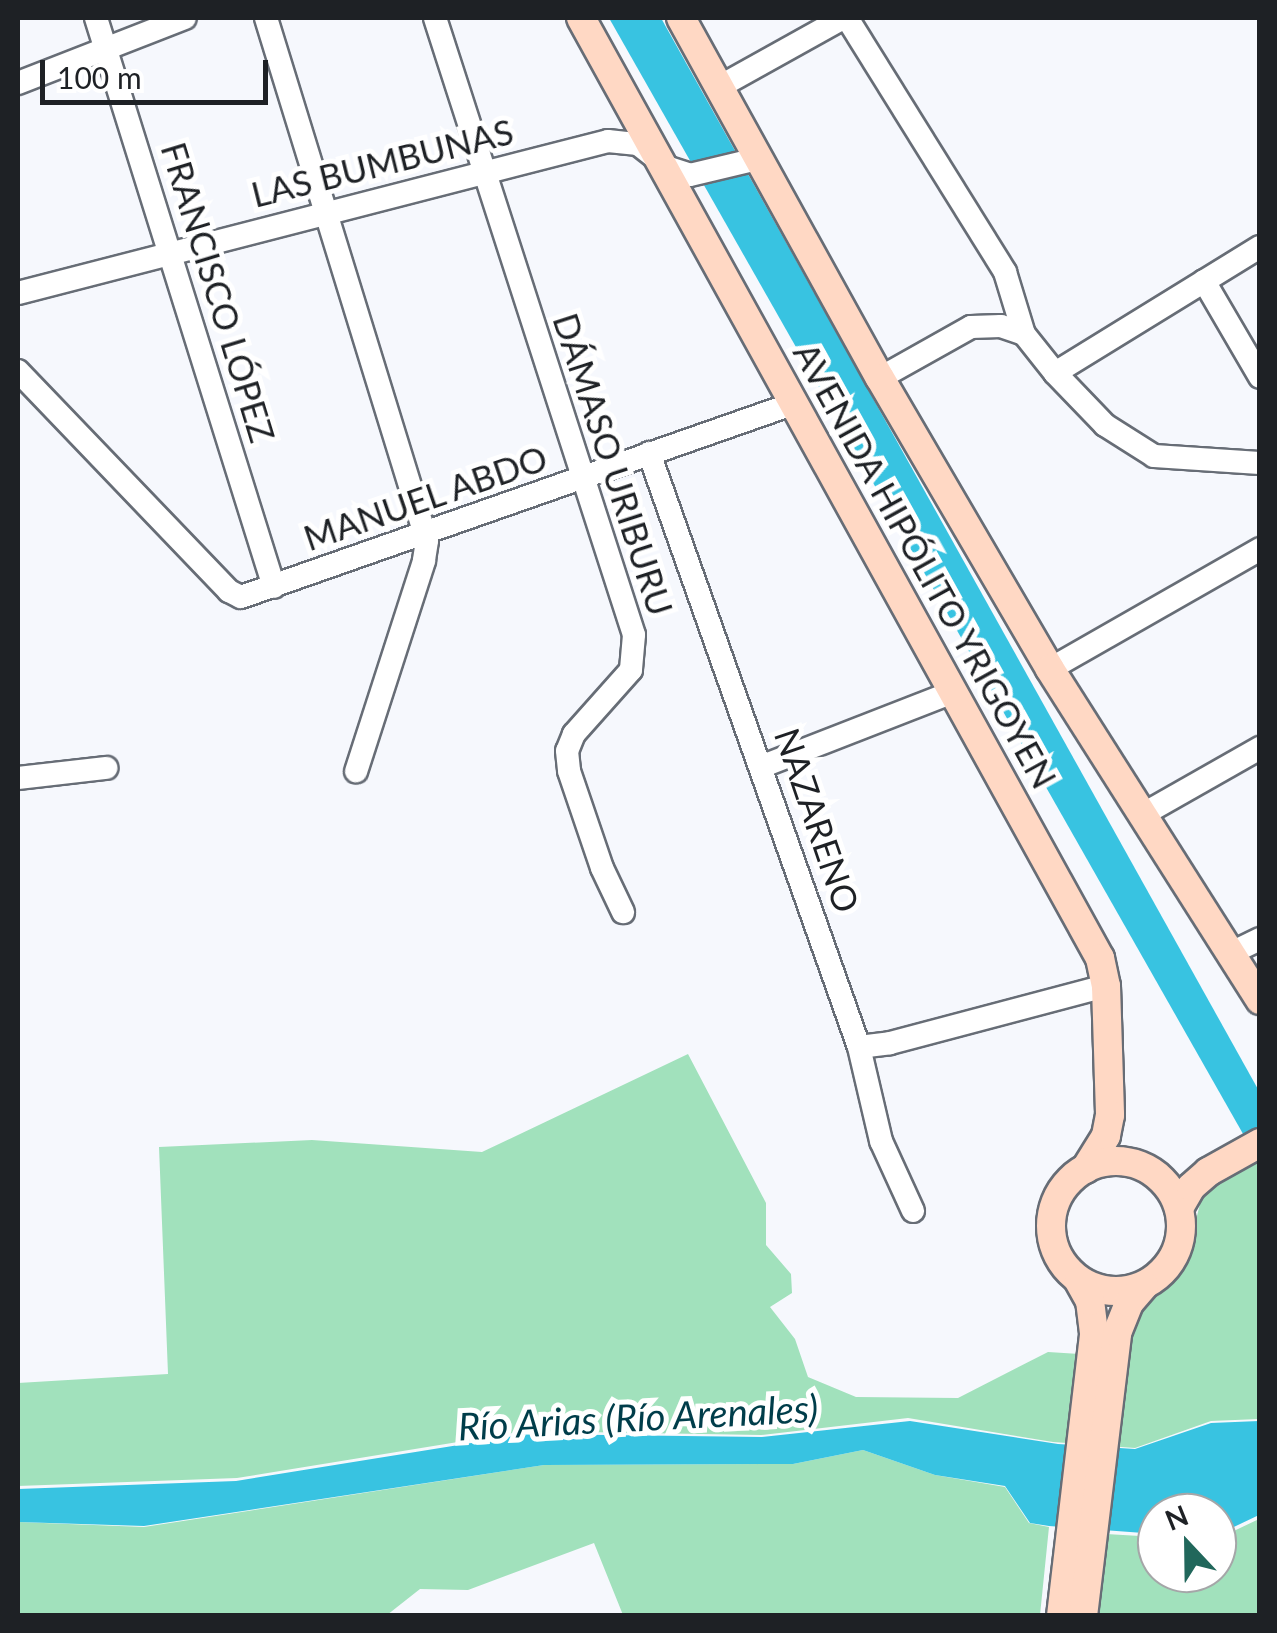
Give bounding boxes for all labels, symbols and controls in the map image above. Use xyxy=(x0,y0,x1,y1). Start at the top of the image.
scale bar xyxy=(45,40,272,102)
text: 100 m xyxy=(57,59,142,95)
street label: LAS BUMBUNAS xyxy=(247,109,517,215)
street label: FRANCISCO LÓPEZ xyxy=(153,137,285,447)
street label: DÁMASO URIBURU xyxy=(545,308,683,620)
street label: AVENIDA HIPÓLITO YRIGOYEN xyxy=(785,334,1067,796)
street label: MANUEL ABDO xyxy=(297,435,553,559)
street label: NAZARENO xyxy=(767,722,869,918)
water label: Río Arias (Río Arenales) xyxy=(456,1385,820,1449)
north arrow xyxy=(1137,1493,1237,1593)
text: N xyxy=(1160,1497,1193,1537)

